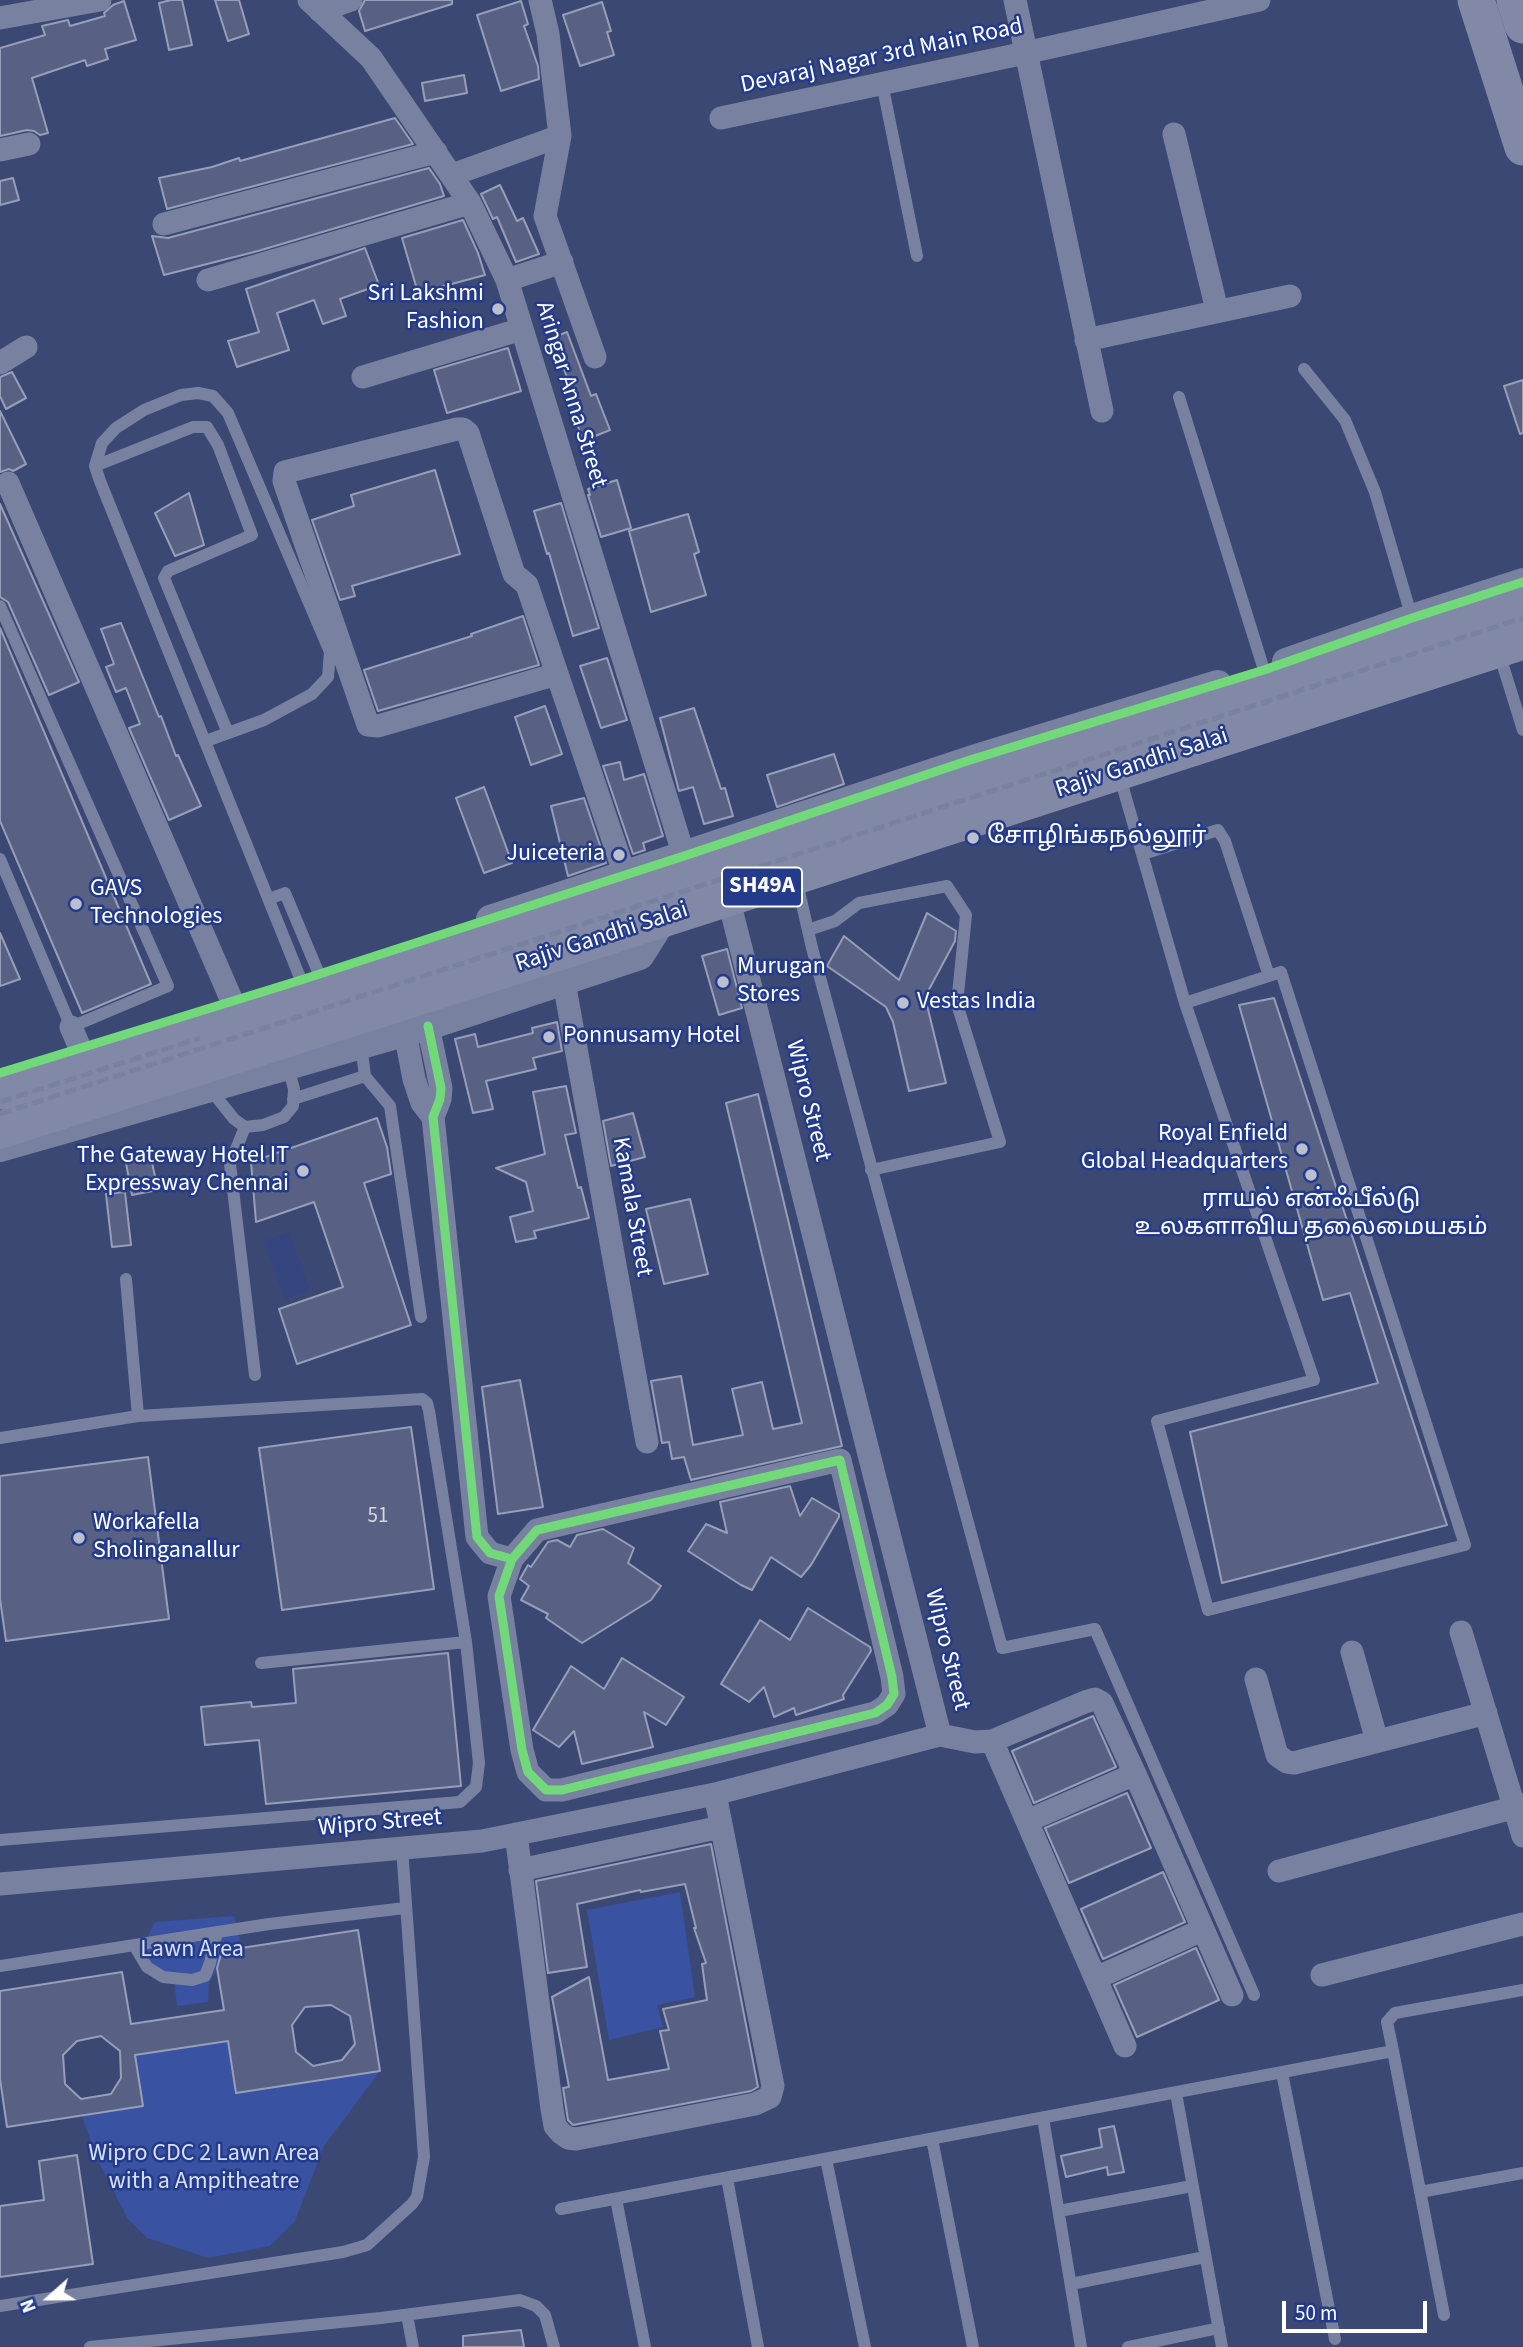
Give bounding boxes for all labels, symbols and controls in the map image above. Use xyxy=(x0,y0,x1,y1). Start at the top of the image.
street label: Devaraj Nagar 3rd Main Road xyxy=(738,13,1026,101)
place label: Sri Lakshmi Fashion xyxy=(368,281,484,337)
street label: Aringar Anna Street xyxy=(528,298,612,492)
marker: Sri Lakshmi Fashion xyxy=(490,301,506,317)
street label: Rajiv Gandhi Salai xyxy=(1052,723,1232,805)
place label: சோழிங்கநல்லூர் xyxy=(987,824,1206,852)
marker: சோழிங்கநல்லூர் xyxy=(965,830,981,846)
place label: Juiceteria xyxy=(506,841,605,869)
marker: Juiceteria xyxy=(611,847,627,863)
road number: SH49A xyxy=(722,867,802,906)
place label: GAVS Technologies xyxy=(90,876,222,932)
marker: GAVS Technologies xyxy=(68,896,84,912)
street label: Rajiv Gandhi Salai xyxy=(512,897,692,979)
place label: Murugan Stores xyxy=(737,954,826,1010)
marker: Murugan Stores xyxy=(715,974,731,990)
place label: Vestas India xyxy=(917,989,1036,1017)
marker: Vestas India xyxy=(895,995,911,1011)
place label: Ponnusamy Hotel xyxy=(563,1023,740,1051)
marker: Ponnusamy Hotel xyxy=(541,1029,557,1045)
street label: Wipro Street xyxy=(778,1037,836,1165)
place label: Royal Enfield Global Headquarters xyxy=(1081,1121,1288,1177)
street label: Kamala Street xyxy=(605,1135,657,1279)
marker: Royal Enfield Global Headquarters xyxy=(1294,1141,1310,1157)
place label: The Gateway Hotel IT Expressway Chennai xyxy=(77,1143,289,1199)
marker: The Gateway Hotel IT Expressway Chennai xyxy=(295,1163,311,1179)
marker: ராயல் என்ஃபீல்டு உலகளாவிய தலைமையகம் xyxy=(1303,1167,1319,1183)
place label: ராயல் என்ஃபீல்டு உலகளாவிய தலைமையகம் xyxy=(1134,1187,1488,1243)
house number: 51 xyxy=(368,1504,388,1530)
place label: Workafella Sholinganallur xyxy=(93,1510,240,1566)
marker: Workafella Sholinganallur xyxy=(71,1530,87,1546)
street label: Wipro Street xyxy=(917,1586,975,1714)
street label: Wipro Street xyxy=(317,1804,443,1844)
park label: Lawn Area xyxy=(140,1937,244,1965)
park label: Wipro CDC 2 Lawn Area with a Ampitheatre xyxy=(88,2141,320,2197)
north arrow xyxy=(14,2263,84,2333)
scale bar xyxy=(1285,2288,1430,2332)
text: N xyxy=(14,2295,44,2316)
text: 50 m xyxy=(1295,2298,1337,2328)

